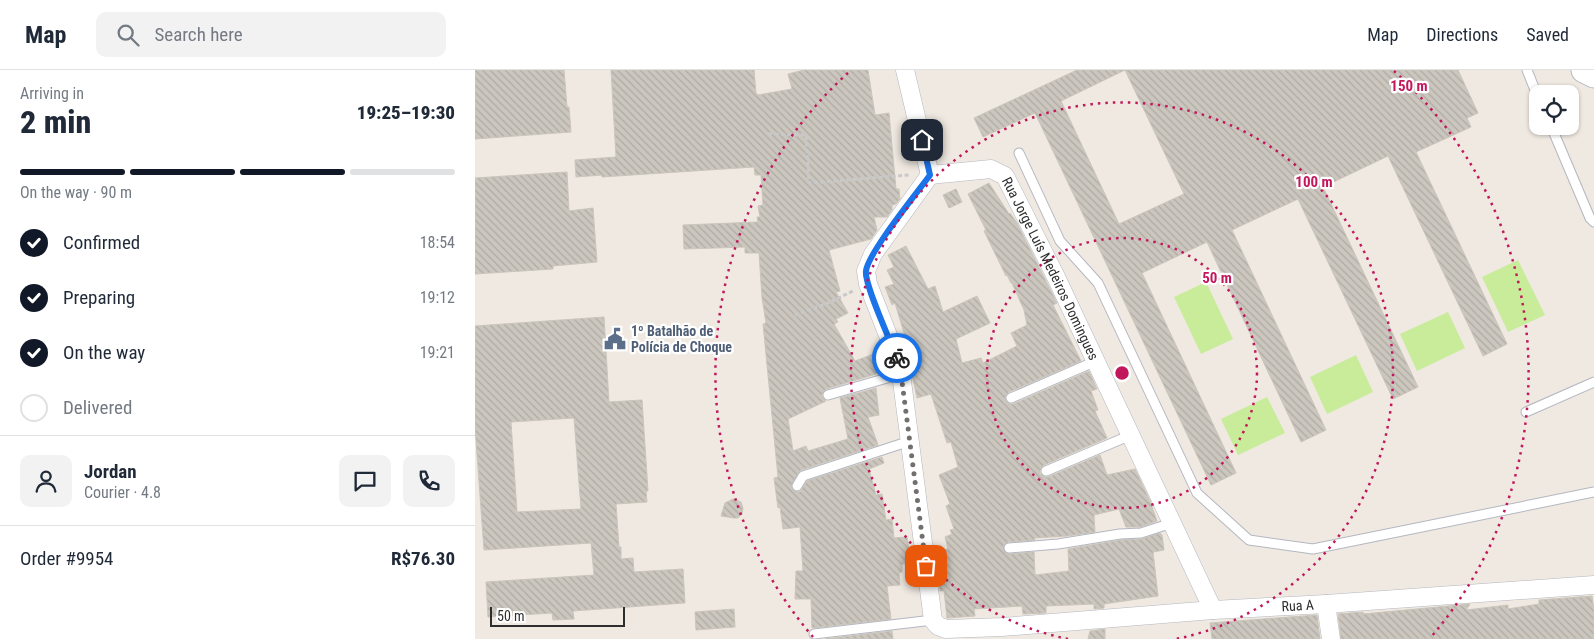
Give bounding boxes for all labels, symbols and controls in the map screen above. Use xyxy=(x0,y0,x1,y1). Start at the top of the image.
search box xyxy=(96,12,446,57)
text: Map xyxy=(25,21,66,49)
icon: search xyxy=(114,21,142,49)
text: Search here xyxy=(154,23,243,46)
text: Map xyxy=(1367,24,1398,45)
text: Directions xyxy=(1426,24,1498,45)
text: Saved xyxy=(1526,24,1569,45)
text: 150 m xyxy=(1390,77,1428,95)
text: Arriving in xyxy=(20,84,84,103)
map controls xyxy=(1529,85,1579,135)
button: locate xyxy=(1529,85,1579,135)
text: 19:25–19:30 xyxy=(357,101,455,124)
text: 2 min xyxy=(20,103,91,141)
pin xyxy=(901,119,943,161)
icon: home xyxy=(908,126,936,154)
text: 100 m xyxy=(1295,173,1333,191)
street label: Rua Jorge Luís Medeiros Domingues xyxy=(999,174,1102,363)
text: On the way · 90 m xyxy=(20,183,132,202)
icon: check xyxy=(20,229,48,257)
text: Confirmed xyxy=(63,231,140,254)
text: 18:54 xyxy=(420,233,455,252)
text: 50 m xyxy=(1202,269,1232,287)
icon: check xyxy=(20,284,48,312)
text: Preparing xyxy=(63,286,135,309)
text: 19:12 xyxy=(420,288,455,307)
place label: 1º Batalhão de Polícia de Choque xyxy=(631,323,732,355)
public building icon: 1º Batalhão de Polícia de Choque xyxy=(602,326,628,352)
courier xyxy=(872,333,922,383)
icon: check xyxy=(20,339,48,367)
text: On the way xyxy=(63,341,145,364)
text: 19:21 xyxy=(420,343,455,362)
icon: bike xyxy=(883,344,911,372)
centre of rings xyxy=(1113,364,1131,382)
text: Delivered xyxy=(63,396,132,419)
button: person xyxy=(20,455,72,507)
button: chat xyxy=(339,455,391,507)
button: phone xyxy=(403,455,455,507)
text: Jordan xyxy=(84,460,137,483)
text: Courier · 4.8 xyxy=(84,483,161,502)
pin xyxy=(905,545,947,587)
text: Order #9954 xyxy=(20,547,113,570)
text: R$76.30 xyxy=(391,547,455,570)
icon: bag xyxy=(912,552,940,580)
street label: Rua A xyxy=(1281,597,1314,614)
scale bar xyxy=(490,604,625,627)
text: 50 m xyxy=(497,608,525,624)

